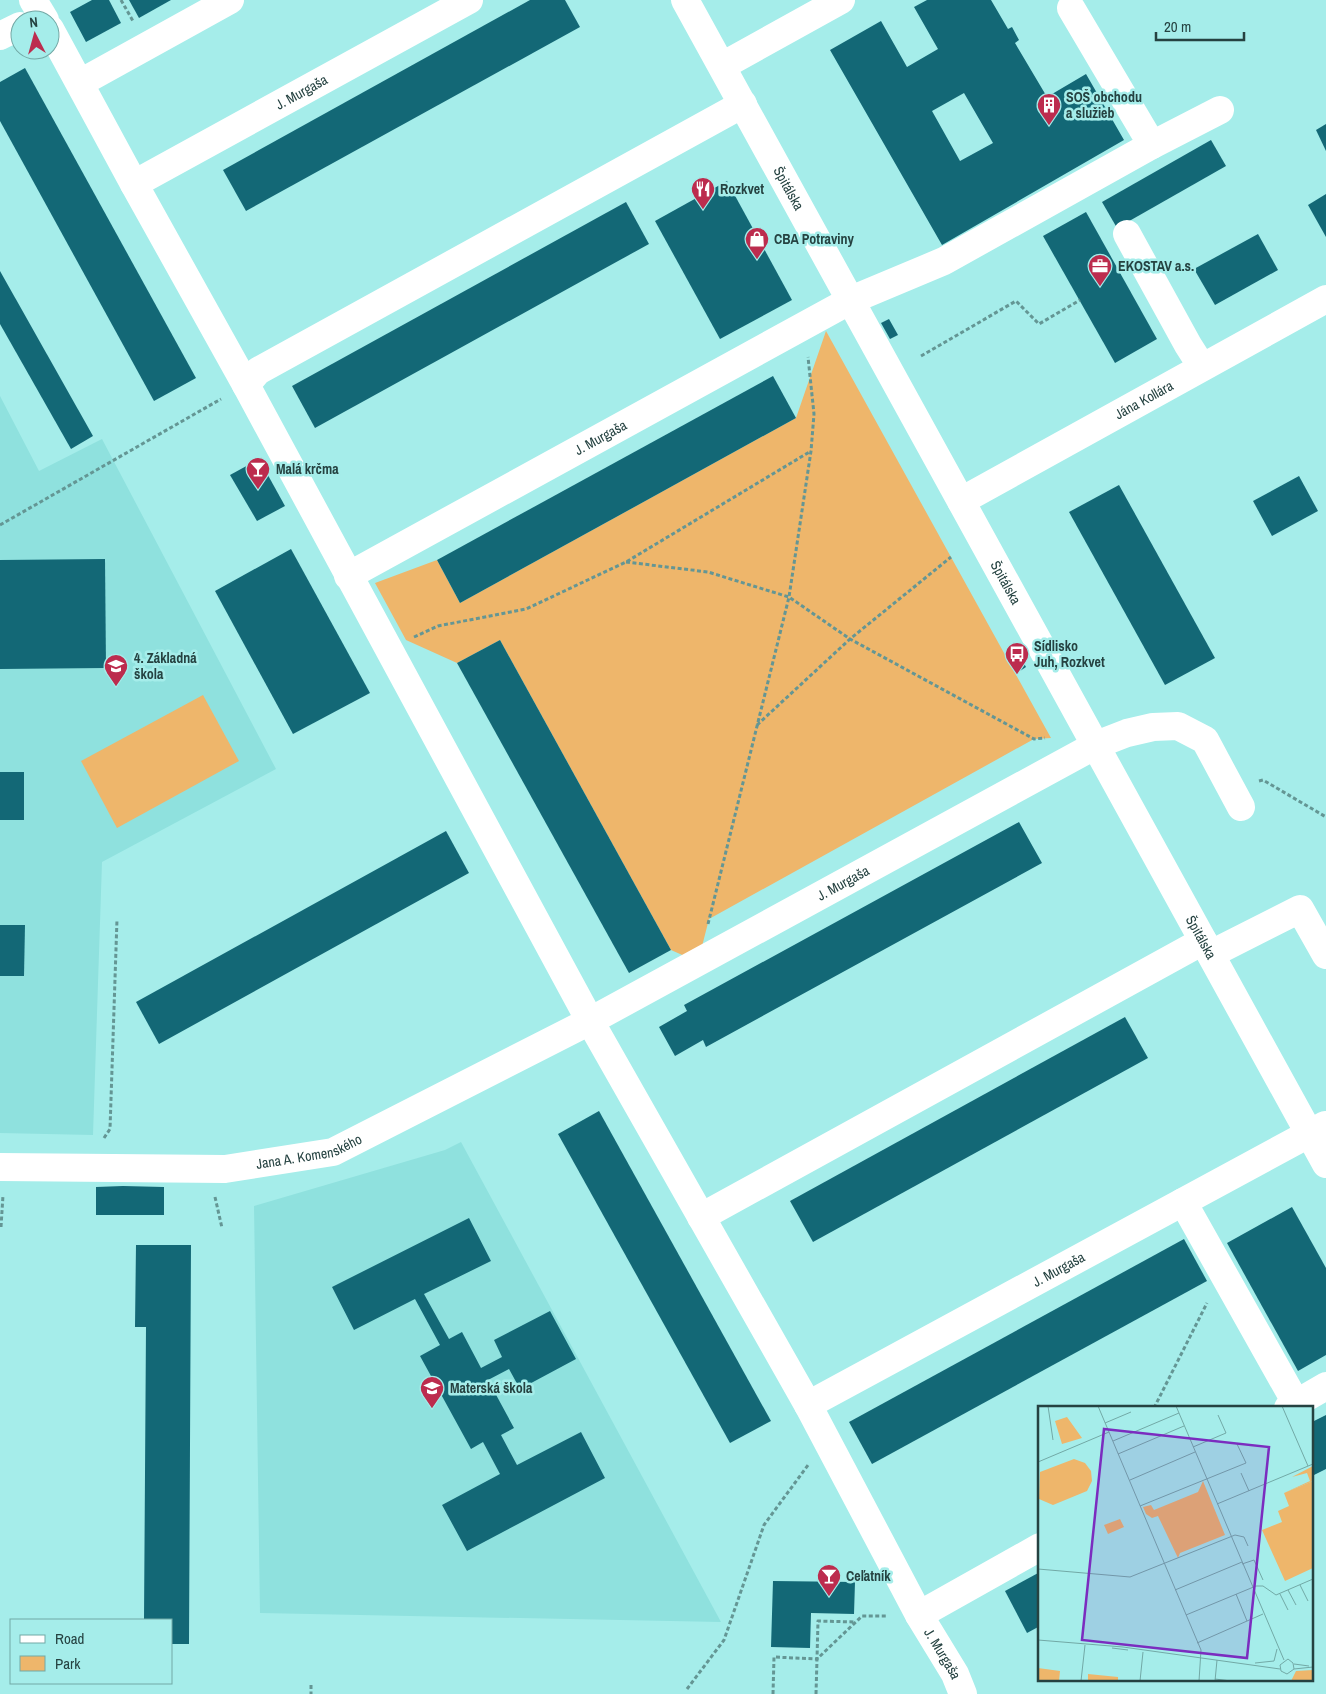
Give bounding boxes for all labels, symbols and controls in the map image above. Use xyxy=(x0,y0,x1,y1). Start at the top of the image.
north arrow xyxy=(10,10,60,60)
scale bar xyxy=(1156,10,1244,42)
text: N xyxy=(29,13,39,31)
text: 20 m xyxy=(1164,16,1191,37)
street label: J. Murgaša xyxy=(272,70,331,114)
place label: SOŠ obchodu a služieb xyxy=(1066,88,1142,122)
building icon: SOŠ obchodu a služieb xyxy=(1036,92,1062,126)
street label: Špitálska xyxy=(769,163,808,214)
restaurant icon: Rozkvet xyxy=(690,176,716,210)
place label: Rozkvet xyxy=(720,180,764,198)
shop icon: CBA Potraviny xyxy=(744,226,770,260)
place label: CBA Potraviny xyxy=(774,230,855,248)
office icon: EKOSTAV a.s. xyxy=(1087,253,1113,287)
place label: EKOSTAV a.s. xyxy=(1118,257,1194,275)
street label: Jána Kollára xyxy=(1112,376,1177,423)
street label: J. Murgaša xyxy=(571,416,630,459)
bar icon: Malá krčma xyxy=(245,456,271,490)
place label: Malá krčma xyxy=(276,460,339,478)
street label: Špitálska xyxy=(986,557,1025,608)
place label: Sídlisko Juh, Rozkvet xyxy=(1034,637,1105,671)
bus stop icon: Sídlisko Juh, Rozkvet xyxy=(1004,641,1030,675)
place label: 4. Základná škola xyxy=(134,649,197,683)
school or university icon: 4. Základná škola xyxy=(103,653,129,687)
street label: J. Murgaša xyxy=(814,861,873,905)
street label: Špitálska xyxy=(1182,912,1221,963)
street label: Jana A. Komenského xyxy=(255,1130,365,1173)
street label: J. Murgaša xyxy=(1029,1248,1088,1291)
school or university icon: Materská škola xyxy=(419,1375,445,1409)
place label: Materská škola xyxy=(450,1379,533,1397)
inset map xyxy=(1038,1406,1314,1682)
bar icon: Ceľatník xyxy=(816,1563,842,1597)
place label: Ceľatník xyxy=(846,1567,891,1585)
legend xyxy=(10,1619,172,1684)
street label: J. Murgaša xyxy=(920,1625,965,1682)
text: Road xyxy=(55,1628,84,1649)
text: Park xyxy=(55,1653,81,1674)

